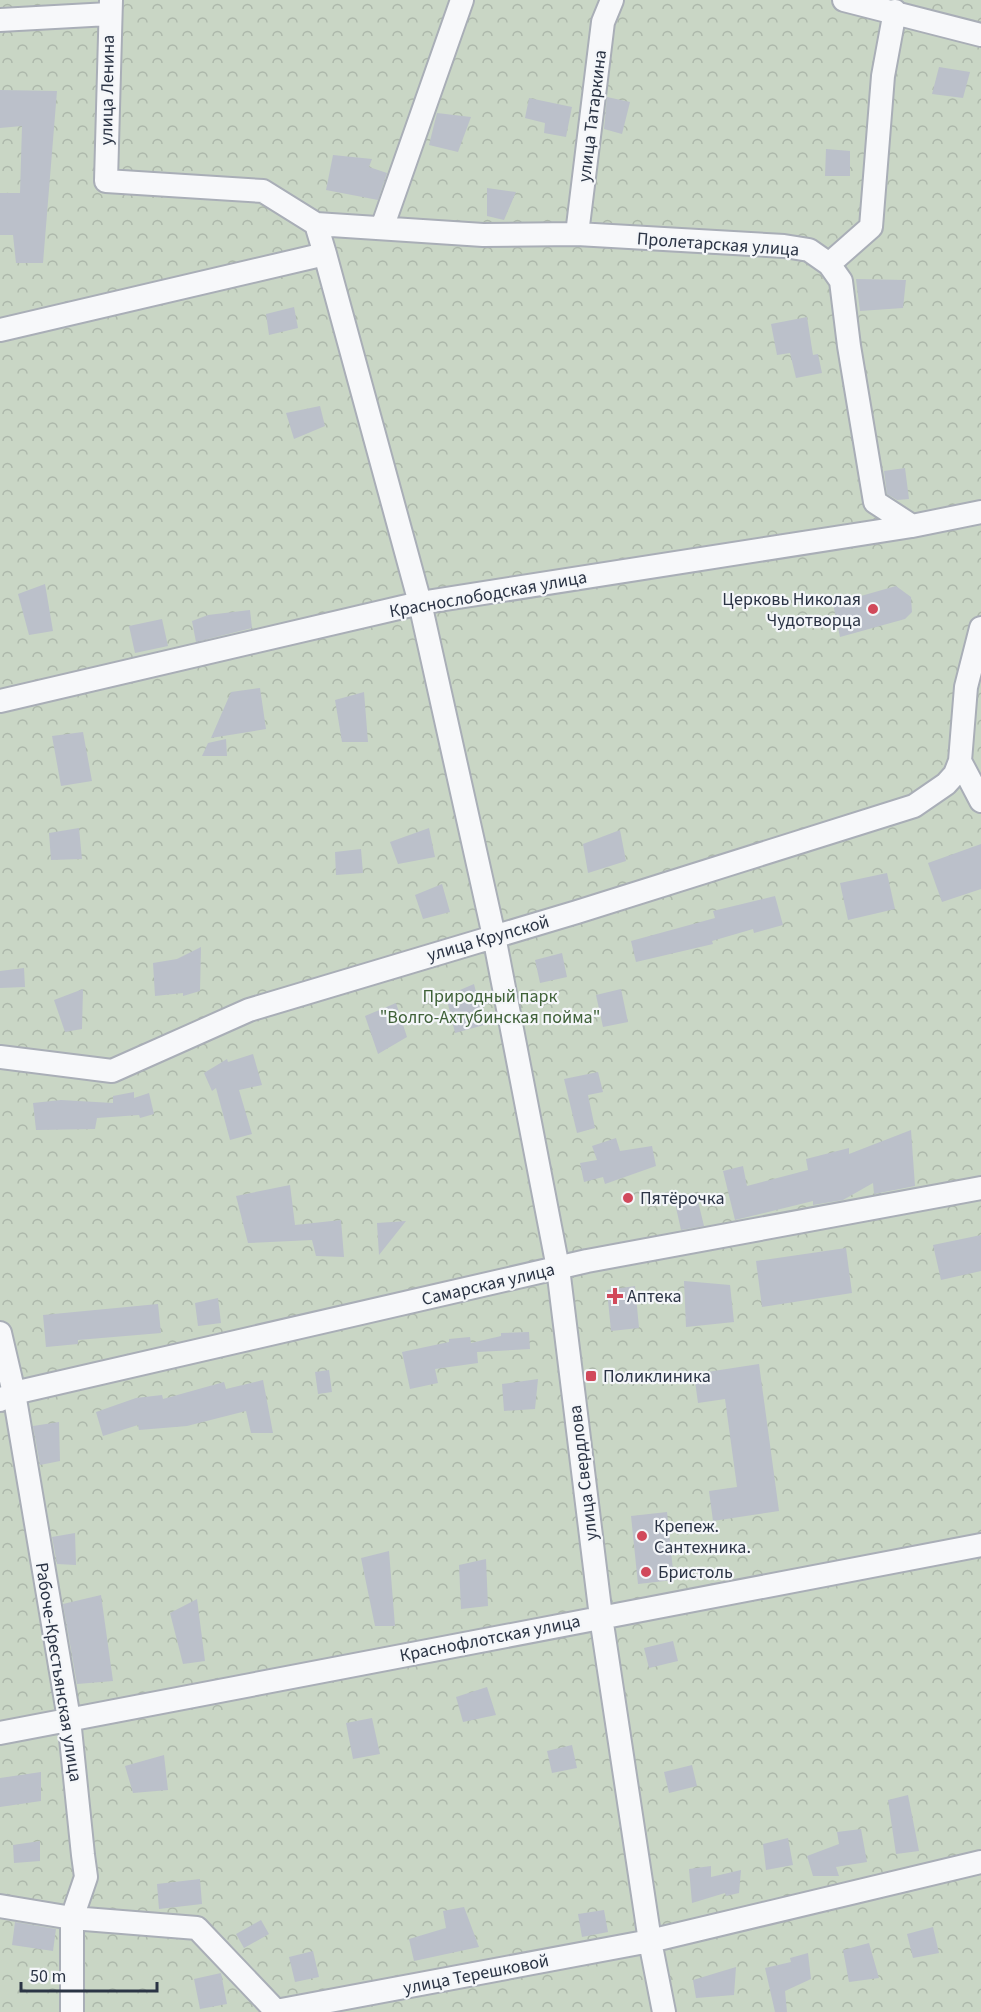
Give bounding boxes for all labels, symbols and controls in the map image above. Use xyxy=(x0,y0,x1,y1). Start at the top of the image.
street label: улица Ленина xyxy=(94,35,121,145)
street label: улица Татаркина xyxy=(572,48,613,184)
street label: Пролетарская улица xyxy=(636,226,800,263)
street label: Краснослободская улица xyxy=(387,565,589,624)
place label: Церковь Николая Чудотворца xyxy=(722,587,861,633)
marker: Церковь Николая Чудотворца xyxy=(866,602,880,616)
street label: улица Крупской xyxy=(424,909,552,968)
park label: Природный парк "Волго-Ахтубинская пойма" xyxy=(380,984,600,1030)
place label: Пятёрочка xyxy=(640,1186,725,1211)
marker: Пятёрочка xyxy=(621,1191,635,1205)
street label: Самарская улица xyxy=(419,1257,557,1312)
place label: Аптека xyxy=(627,1284,682,1309)
marker: Аптека xyxy=(608,1289,622,1303)
place label: Поликлиника xyxy=(603,1364,711,1389)
marker: Поликлиника xyxy=(584,1369,598,1383)
street label: улица Свердлова xyxy=(563,1404,604,1542)
place label: Крепеж. Сантехника. xyxy=(654,1514,751,1560)
marker: Крепеж. Сантехника. xyxy=(635,1529,649,1543)
place label: Бристоль xyxy=(658,1560,733,1585)
street label: Рабоче-Крестьянская улица xyxy=(29,1561,88,1784)
marker: Бристоль xyxy=(639,1565,653,1579)
street label: Краснофлотская улица xyxy=(398,1609,583,1668)
street label: улица Терешковой xyxy=(401,1948,551,2001)
scale bar xyxy=(21,1955,158,1993)
text: 50 m xyxy=(30,1964,66,1989)

